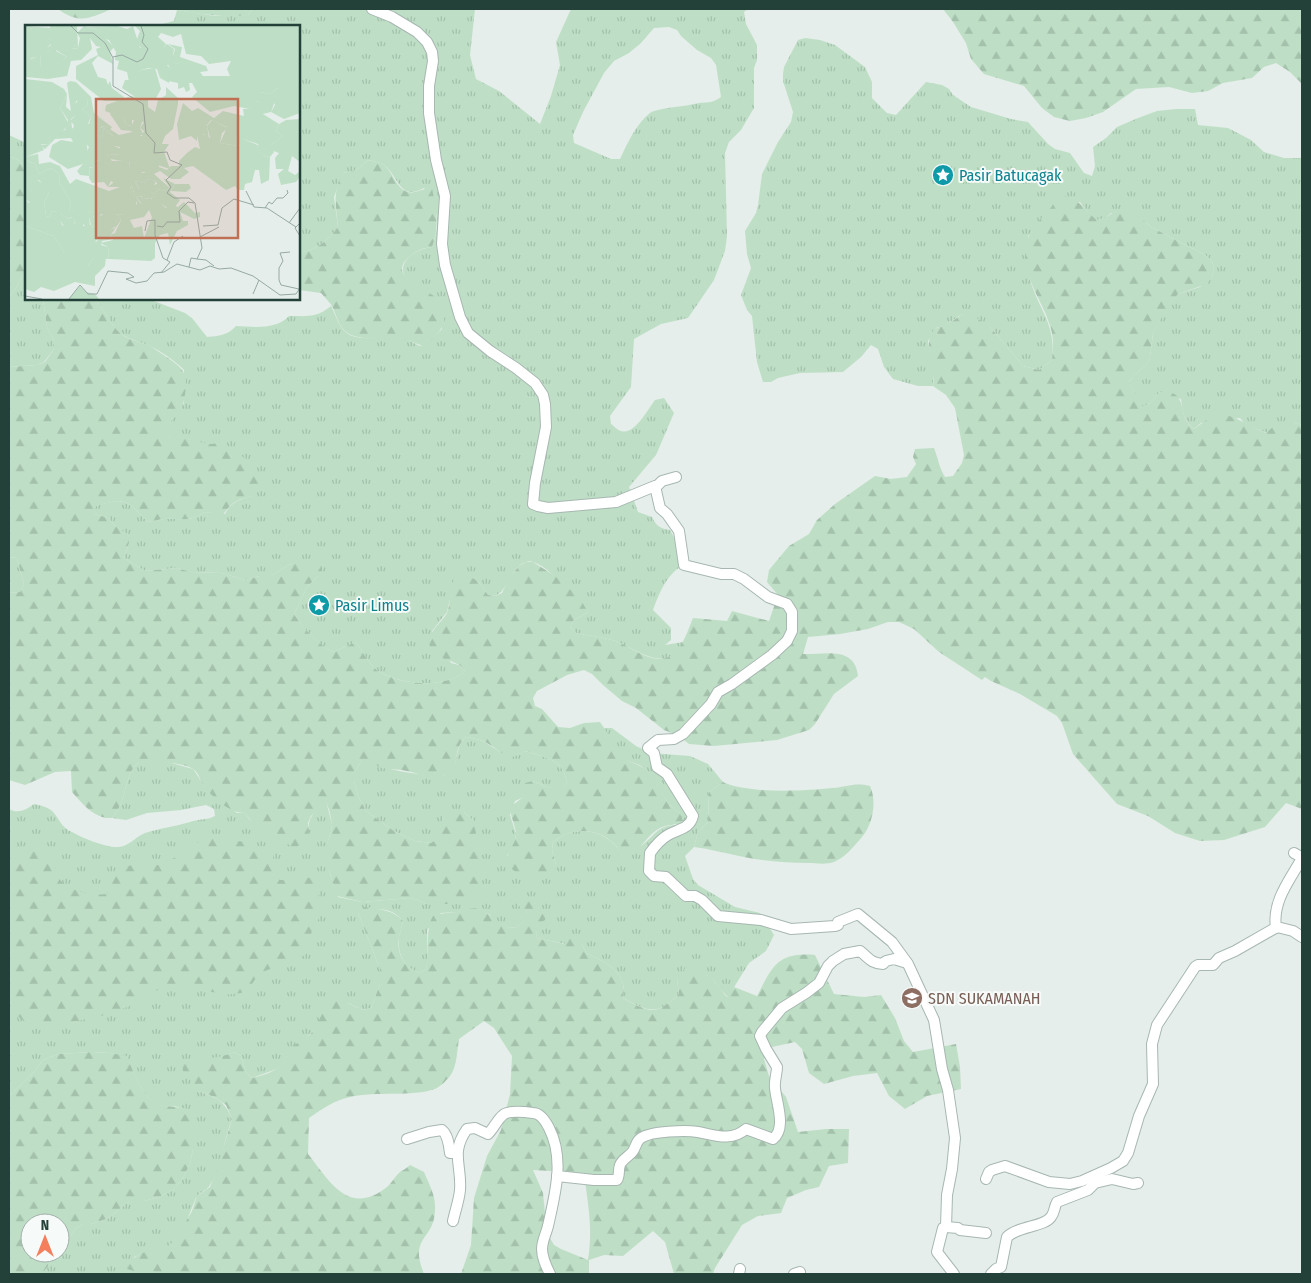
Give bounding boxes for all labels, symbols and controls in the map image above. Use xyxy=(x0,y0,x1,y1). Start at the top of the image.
inset map xyxy=(25,25,300,300)
place icon: Pasir Batucagak xyxy=(931,163,955,187)
place label: Pasir Batucagak xyxy=(959,166,1062,185)
place icon: Pasir Limus xyxy=(307,593,331,617)
place label: Pasir Limus xyxy=(335,596,409,615)
school or university icon: SDN SUKAMANAH xyxy=(900,986,924,1010)
place label: SDN SUKAMANAH xyxy=(928,989,1041,1008)
north arrow xyxy=(20,1213,70,1263)
text: N xyxy=(41,1217,49,1234)

